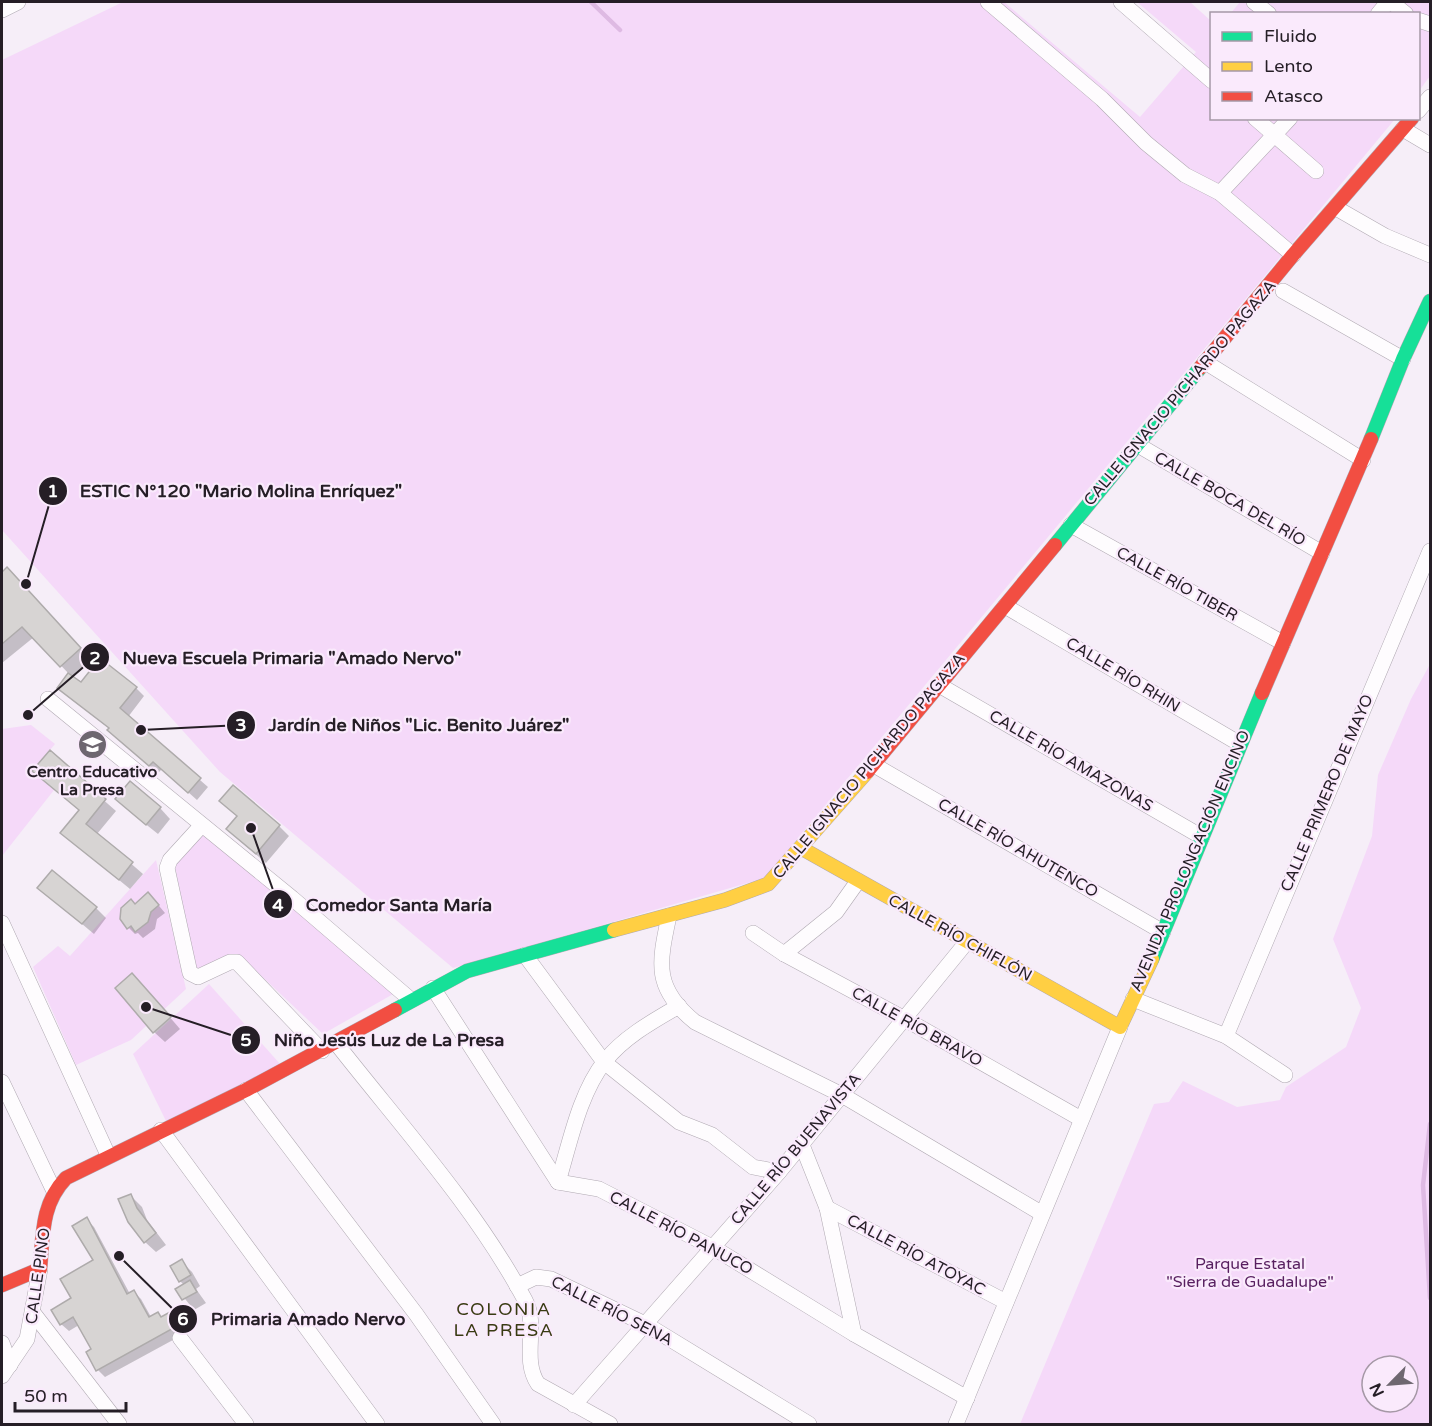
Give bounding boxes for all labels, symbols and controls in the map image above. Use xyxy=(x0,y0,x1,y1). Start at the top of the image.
legend xyxy=(1210,12,1420,120)
text: Fluido xyxy=(1264,25,1317,47)
text: Lento xyxy=(1264,55,1313,77)
text: Atasco xyxy=(1264,85,1323,107)
street label: CALLE IGNACIO PICHARDO PAGAZA xyxy=(1079,276,1281,510)
street label: CALLE BOCA DEL RÍO xyxy=(1151,447,1309,551)
callout: ESTIC N°120 "Mario Molina Enríquez" xyxy=(38,473,414,509)
text: 1 xyxy=(47,480,59,502)
text: ESTIC N°120 "Mario Molina Enríquez" xyxy=(80,480,402,502)
street label: CALLE RÍO TIBER xyxy=(1113,542,1241,626)
street label: CALLE RÍO RHIN xyxy=(1062,633,1184,717)
callout: Nueva Escuela Primaria "Amado Nervo" xyxy=(80,639,473,675)
text: 2 xyxy=(89,647,101,669)
text: Nueva Escuela Primaria "Amado Nervo" xyxy=(123,647,461,669)
street label: CALLE IGNACIO PICHARDO PAGAZA xyxy=(768,649,970,883)
street label: CALLE PRIMERO DE MAYO xyxy=(1276,691,1378,895)
street label: CALLE RÍO AMAZONAS xyxy=(985,706,1157,816)
callout: Jardín de Niños "Lic. Benito Juárez" xyxy=(226,707,581,743)
text: 3 xyxy=(235,714,247,736)
text: Jardín de Niños "Lic. Benito Juárez" xyxy=(267,714,570,736)
street label: AVENIDA PROLONGACIÓN ENCINO xyxy=(1126,727,1254,995)
school or university icon: Centro Educativo La Presa xyxy=(76,728,108,760)
place label: Centro Educativo La Presa xyxy=(27,762,158,800)
street label: CALLE RÍO AHUTENCO xyxy=(934,794,1102,902)
callout: Comedor Santa María xyxy=(263,886,504,922)
street label: CALLE RÍO CHIFLÓN xyxy=(885,890,1035,986)
text: 4 xyxy=(272,894,284,916)
text: Comedor Santa María xyxy=(306,894,492,916)
street label: CALLE RÍO BRAVO xyxy=(848,983,986,1071)
callout: Niño Jesús Luz de La Presa xyxy=(231,1022,516,1058)
text: 5 xyxy=(240,1029,252,1051)
text: Niño Jesús Luz de La Presa xyxy=(274,1029,504,1051)
street label: CALLE RÍO BUENAVISTA xyxy=(727,1069,865,1229)
street label: CALLE RÍO PANUCO xyxy=(606,1187,756,1279)
street label: CALLE RÍO ATOYAC xyxy=(843,1210,989,1300)
street label: CALLE PINO xyxy=(21,1227,55,1325)
park label: Parque Estatal "Sierra de Guadalupe" xyxy=(1166,1254,1334,1292)
street label: CALLE RÍO SENA xyxy=(548,1272,676,1350)
district label: COLONIA LA PRESA xyxy=(453,1298,555,1341)
callout: Primaria Amado Nervo xyxy=(168,1301,417,1337)
text: 6 xyxy=(177,1308,189,1330)
text: Primaria Amado Nervo xyxy=(211,1308,405,1330)
north arrow xyxy=(1360,1354,1420,1414)
scale bar xyxy=(15,1375,126,1413)
text: N xyxy=(1366,1380,1389,1400)
text: 50 m xyxy=(24,1385,68,1407)

